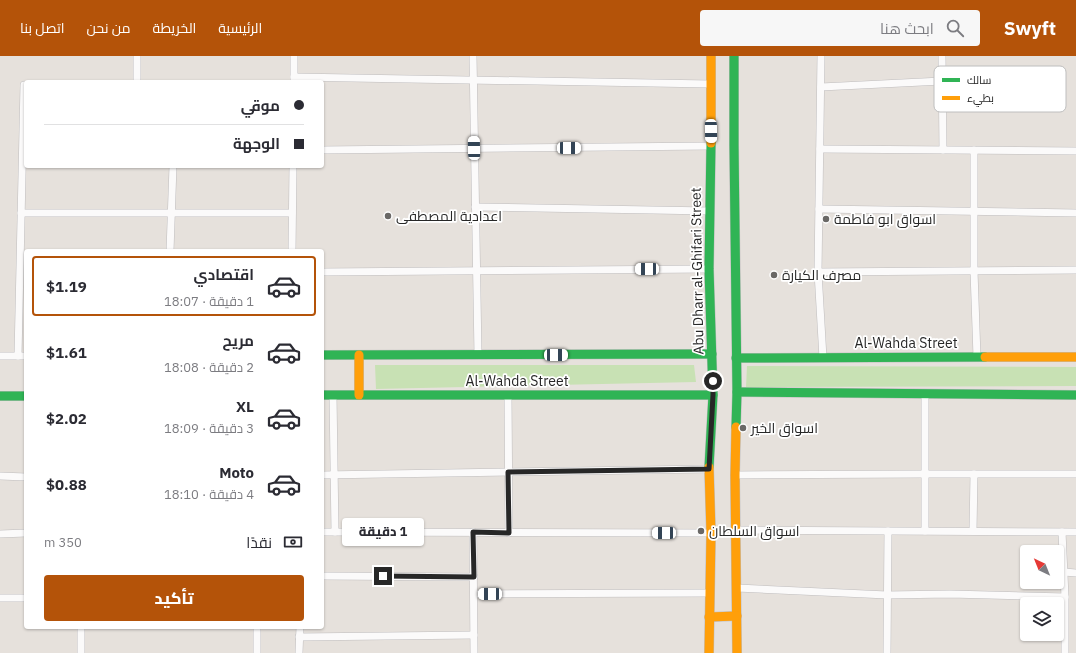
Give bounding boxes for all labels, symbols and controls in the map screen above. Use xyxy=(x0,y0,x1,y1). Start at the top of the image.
search box xyxy=(700,10,980,46)
text: Swyft xyxy=(1004,16,1056,40)
icon: search xyxy=(944,17,966,39)
text: اتصل بنا xyxy=(20,19,65,37)
text: من نحن xyxy=(87,19,131,37)
text: الخريطة xyxy=(153,19,196,37)
text: الرئيسية xyxy=(218,19,262,37)
text: ابحث هنا xyxy=(880,19,934,38)
legend xyxy=(934,66,1066,112)
text: سالك xyxy=(967,73,991,87)
text: بطيء xyxy=(967,91,994,107)
text: موقي xyxy=(241,96,280,115)
car xyxy=(705,119,717,143)
text: الوجهة xyxy=(233,134,280,153)
car xyxy=(468,136,480,160)
car xyxy=(557,142,581,154)
street label: Abu Dharr al-Ghifari Street xyxy=(687,187,707,355)
place label: اعدادية المصطفى xyxy=(396,207,502,225)
place label: اسواق ابو فاطمة xyxy=(834,210,936,228)
marker: اعدادية المصطفى xyxy=(383,211,393,221)
marker: اسواق ابو فاطمة xyxy=(821,214,831,224)
car xyxy=(635,263,659,275)
text: اقتصادي xyxy=(194,265,254,284)
place label: مصرف الكيارة xyxy=(782,266,861,284)
icon: car xyxy=(266,268,302,304)
marker: مصرف الكيارة xyxy=(769,270,779,280)
text: $1.19 xyxy=(46,277,87,296)
text: 1 دقيقة · 18:07 xyxy=(164,293,254,310)
text: مريح xyxy=(222,331,254,350)
icon: car xyxy=(266,334,302,370)
street label: Al-Wahda Street xyxy=(854,334,958,352)
text: $1.61 xyxy=(46,343,87,362)
car xyxy=(544,349,568,361)
text: 2 دقيقة · 18:08 xyxy=(164,359,254,376)
street label: Al-Wahda Street xyxy=(465,372,569,390)
route start xyxy=(704,372,722,390)
text: XL xyxy=(236,397,254,416)
icon: car xyxy=(266,400,302,436)
text: $2.02 xyxy=(46,409,87,428)
place label: اسواق الخير xyxy=(750,419,818,437)
text: 3 دقيقة · 18:09 xyxy=(164,420,254,437)
marker: اسواق الخير xyxy=(738,423,748,433)
text: Moto xyxy=(219,463,254,482)
icon: car xyxy=(266,466,302,502)
text: $0.88 xyxy=(46,475,87,494)
text: 4 دقيقة · 18:10 xyxy=(164,486,254,503)
callout: 1 دقيقة xyxy=(342,518,424,546)
place label: اسواق السلطان xyxy=(709,522,799,540)
text: 1 دقيقة xyxy=(359,523,407,540)
marker: اسواق السلطان xyxy=(696,526,706,536)
car xyxy=(652,527,676,539)
icon: cash xyxy=(282,531,304,553)
text: نقدًا xyxy=(246,533,272,552)
text: 350 m xyxy=(44,534,82,551)
north arrow xyxy=(1020,545,1064,589)
map controls xyxy=(1020,545,1064,641)
route end xyxy=(374,567,392,585)
button: تأكيد xyxy=(44,575,304,621)
car xyxy=(478,588,502,600)
button: layers xyxy=(1020,597,1064,641)

